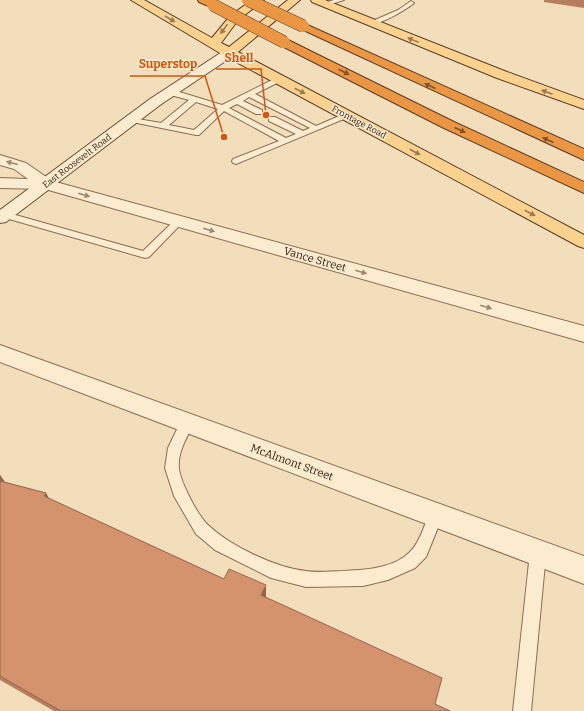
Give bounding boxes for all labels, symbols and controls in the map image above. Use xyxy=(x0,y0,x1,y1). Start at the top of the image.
one-way arrow xyxy=(164,16,176,23)
one-way arrow xyxy=(220,24,228,35)
one-way arrow xyxy=(407,36,419,42)
callout: Shell xyxy=(216,45,261,69)
text: Shell xyxy=(225,51,254,65)
callout: Superstop xyxy=(130,52,205,76)
text: Superstop xyxy=(139,57,197,71)
one-way arrow xyxy=(338,69,350,75)
one-way arrow xyxy=(424,83,436,89)
one-way arrow xyxy=(295,88,306,94)
one-way arrow xyxy=(541,89,553,95)
street label: Frontage Road xyxy=(330,103,389,141)
one-way arrow xyxy=(455,127,466,133)
street label: East Roosevelt Road xyxy=(41,132,114,190)
one-way arrow xyxy=(542,136,554,142)
one-way arrow xyxy=(409,149,421,155)
one-way arrow xyxy=(6,160,18,166)
one-way arrow xyxy=(78,192,90,198)
one-way arrow xyxy=(524,210,536,216)
one-way arrow xyxy=(203,227,215,233)
street label: Vance Street xyxy=(282,244,348,275)
one-way arrow xyxy=(356,269,368,275)
one-way arrow xyxy=(481,304,493,310)
street label: McAlmont Street xyxy=(249,441,335,483)

